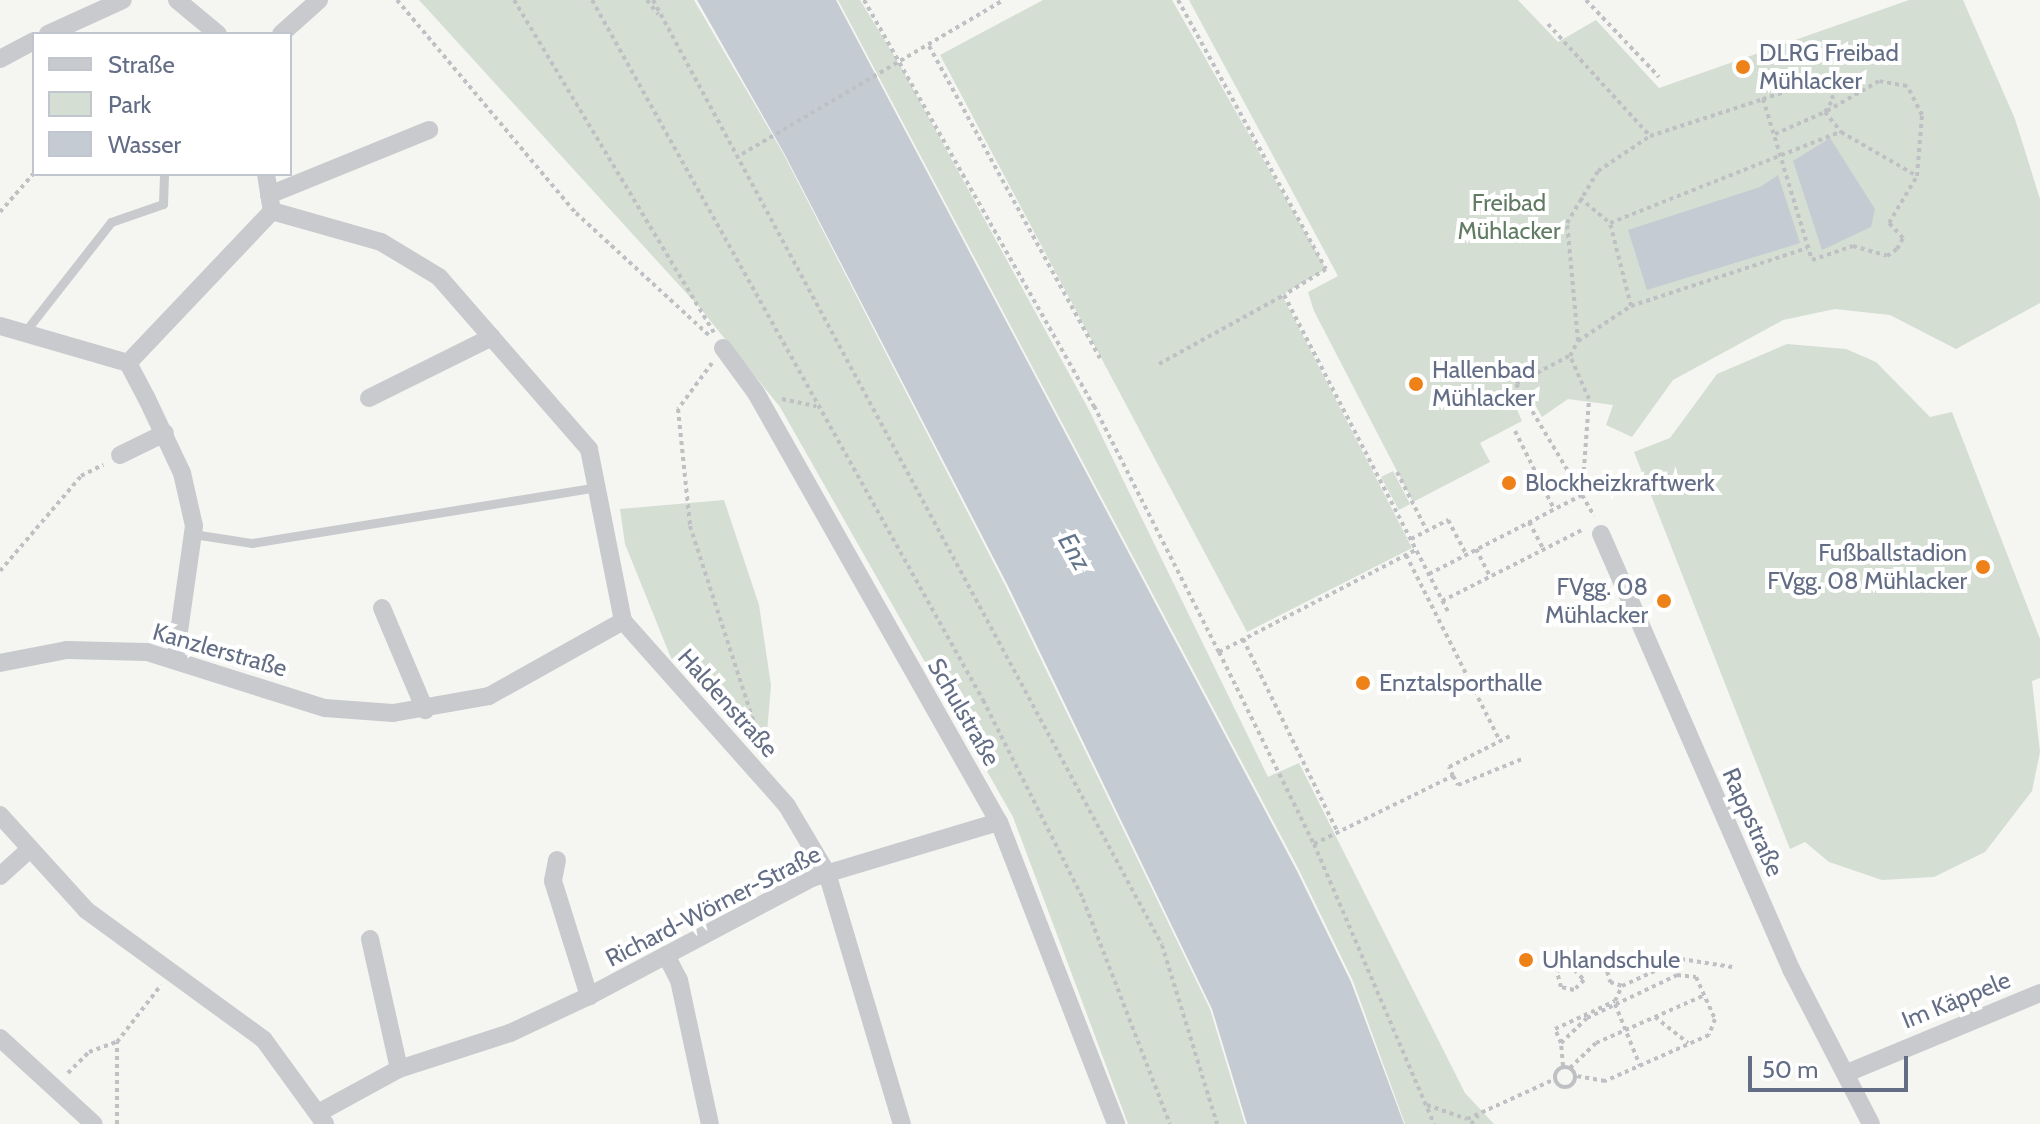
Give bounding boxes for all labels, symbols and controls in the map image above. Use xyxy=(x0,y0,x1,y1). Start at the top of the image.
legend xyxy=(32,32,292,176)
place label: DLRG Freibad Mühlacker xyxy=(1759,39,1899,95)
text: Straße xyxy=(108,50,175,79)
marker: DLRG Freibad Mühlacker xyxy=(1734,58,1752,76)
text: Park xyxy=(108,90,151,119)
text: Wasser xyxy=(108,130,181,159)
park label: Freibad Mühlacker xyxy=(1458,189,1560,245)
place label: Hallenbad Mühlacker xyxy=(1432,356,1535,412)
marker: Hallenbad Mühlacker xyxy=(1407,375,1425,393)
place label: Blockheizkraftwerk xyxy=(1525,469,1715,497)
marker: Blockheizkraftwerk xyxy=(1500,474,1518,492)
water label: Enz xyxy=(1051,528,1097,576)
place label: Fußballstadion FVgg. 08 Mühlacker xyxy=(1767,539,1967,595)
marker: Fußballstadion FVgg. 08 Mühlacker xyxy=(1974,558,1992,576)
place label: FVgg. 08 Mühlacker xyxy=(1545,573,1648,629)
marker: FVgg. 08 Mühlacker xyxy=(1655,592,1673,610)
street label: Kanzlerstraße xyxy=(150,617,290,683)
street label: Haldenstraße xyxy=(672,643,784,763)
street label: Schulstraße xyxy=(922,653,1006,771)
place label: Enztalsporthalle xyxy=(1379,669,1542,697)
marker: Enztalsporthalle xyxy=(1354,674,1372,692)
street label: Rappstraße xyxy=(1716,763,1790,881)
street label: Richard-Wörner-Straße xyxy=(601,839,825,973)
place label: Uhlandschule xyxy=(1542,946,1680,974)
marker: Uhlandschule xyxy=(1517,951,1535,969)
street label: Im Käppele xyxy=(1898,965,2014,1035)
scale bar xyxy=(1752,1040,1912,1090)
text: 50 m xyxy=(1762,1055,1818,1084)

